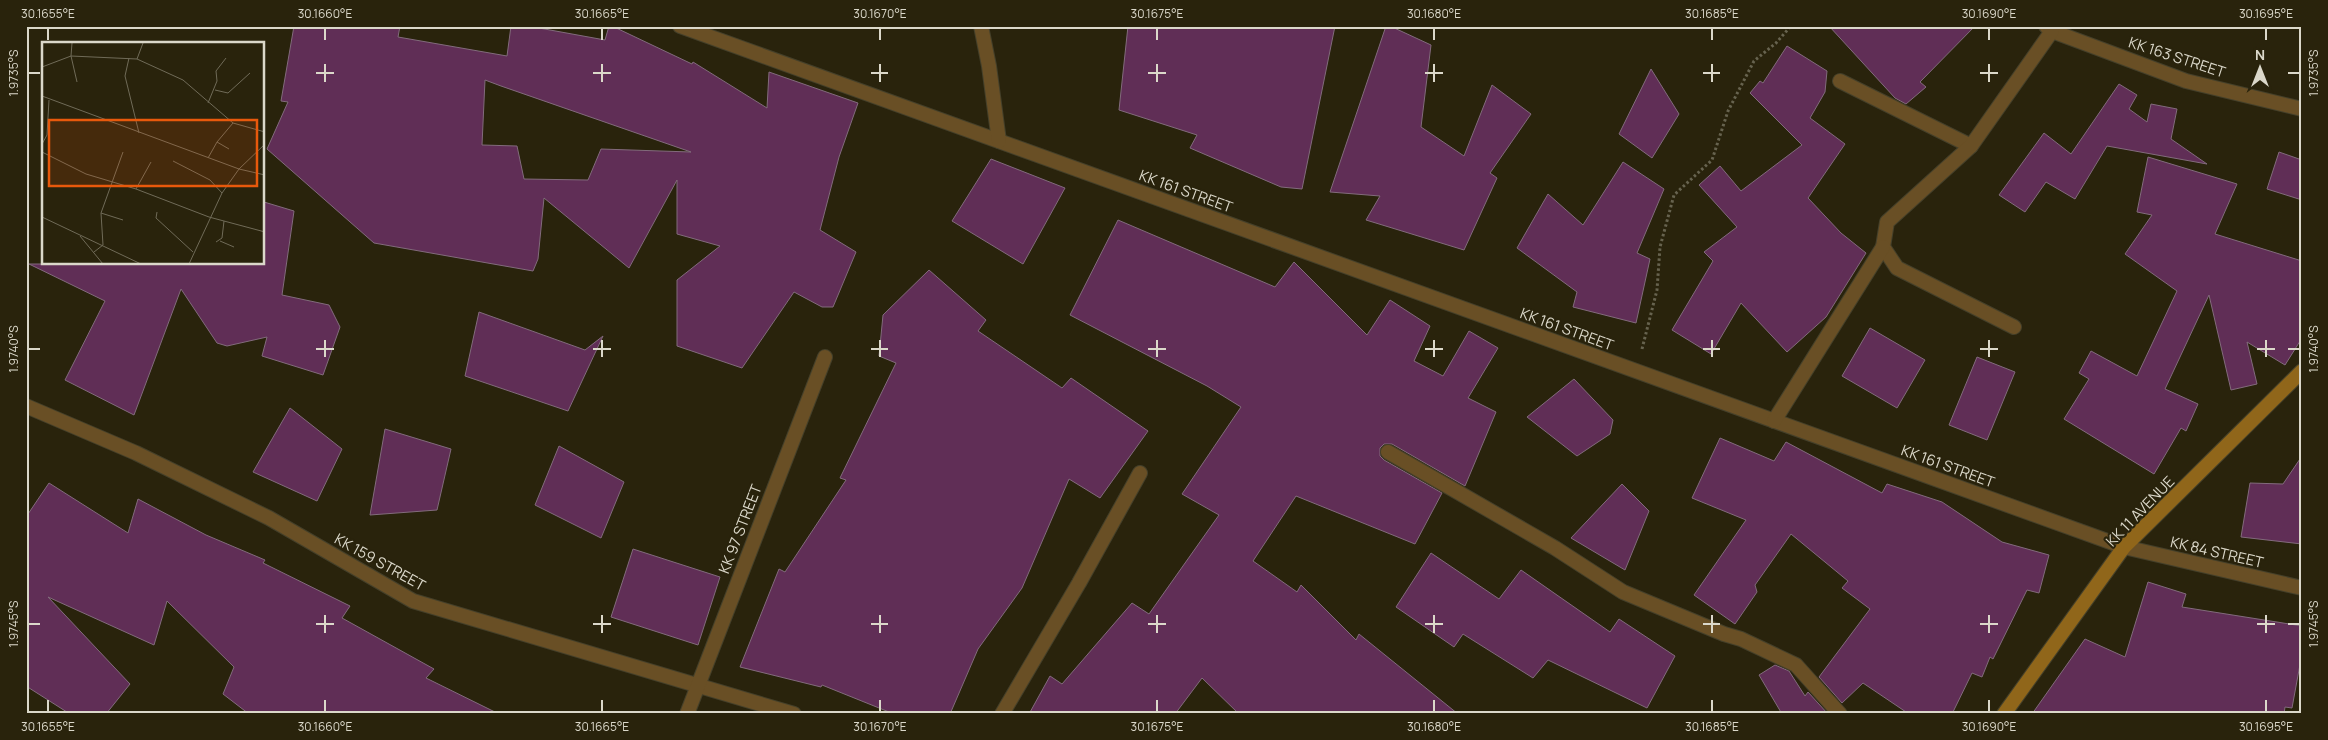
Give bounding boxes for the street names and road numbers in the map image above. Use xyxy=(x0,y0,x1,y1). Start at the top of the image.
street label: KK 163 STREET xyxy=(2126,31,2228,83)
street label: KK 161 STREET xyxy=(1136,164,1236,218)
street label: KK 161 STREET xyxy=(1517,302,1617,356)
street label: KK 161 STREET xyxy=(1898,439,1998,493)
street label: KK 11 AVENUE xyxy=(2101,471,2179,551)
street label: KK 97 STREET xyxy=(713,481,767,577)
street label: KK 159 STREET xyxy=(331,528,429,596)
street label: KK 84 STREET xyxy=(2168,531,2266,573)

